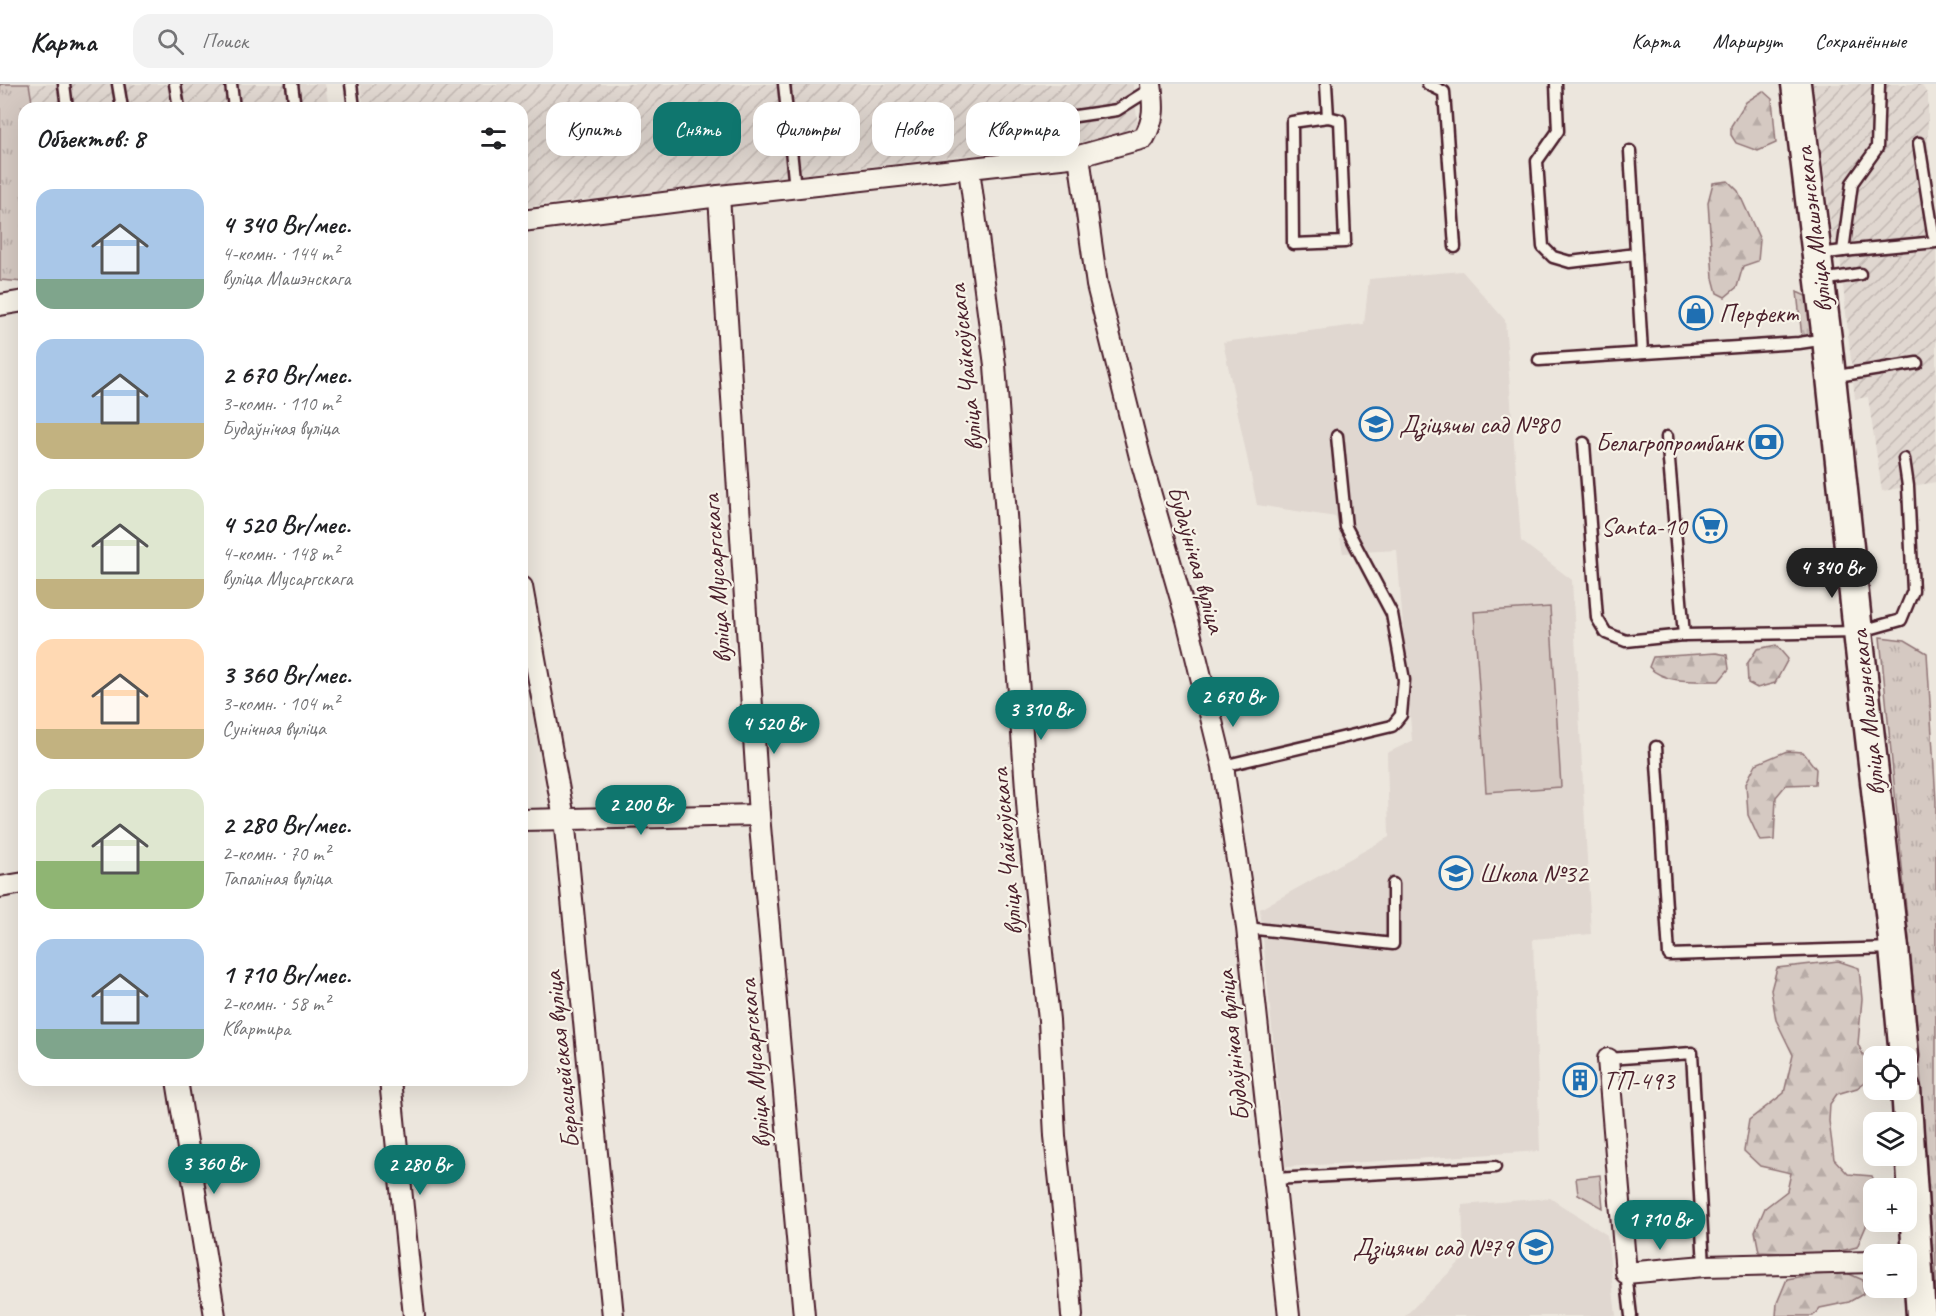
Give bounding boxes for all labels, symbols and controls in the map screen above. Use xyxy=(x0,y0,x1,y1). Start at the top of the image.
search box xyxy=(133,14,553,68)
text: Карта xyxy=(30,24,97,59)
icon: search xyxy=(154,25,187,58)
text: Поиск xyxy=(202,27,248,55)
text: Карта xyxy=(1631,28,1680,54)
text: Маршрут xyxy=(1713,28,1782,54)
text: Сохранённые xyxy=(1815,28,1906,54)
chip: Купить xyxy=(546,102,641,156)
chip: Снять xyxy=(653,102,741,156)
chip: Фильтры xyxy=(753,102,860,156)
chip: Новое xyxy=(872,102,954,156)
chip: Квартира xyxy=(966,102,1080,156)
text: Объектов: 8 xyxy=(36,122,145,155)
icon: filters xyxy=(477,122,510,155)
street label: вуліца Машэнскага xyxy=(1787,143,1840,315)
text: 4 340 Br/мес. xyxy=(222,208,351,241)
icon: home xyxy=(84,213,156,285)
text: 4-комн. · 144 m² xyxy=(222,241,339,266)
text: вуліца Машэнскага xyxy=(222,266,350,291)
street label: вуліца Чайкоўскага xyxy=(940,281,991,453)
shop icon: Перфект xyxy=(1678,295,1714,331)
place label: Перфект xyxy=(1719,297,1799,330)
text: 2 670 Br/мес. xyxy=(222,358,351,391)
icon: home xyxy=(84,363,156,435)
text: 3-комн. · 110 m² xyxy=(222,391,339,416)
school or university icon: Дзіцячы сад №80 xyxy=(1358,406,1394,442)
place label: Дзіцячы сад №80 xyxy=(1399,408,1562,442)
text: Будаўнічая вуліца xyxy=(222,416,339,441)
bank icon: Белагропромбанк xyxy=(1748,424,1784,460)
place label: Белагропромбанк xyxy=(1595,426,1745,459)
street label: Будаўнічая вуліца xyxy=(1160,482,1234,638)
street label: вуліца Мусаргскага xyxy=(694,492,739,665)
text: 4 520 Br/мес. xyxy=(222,508,350,541)
supermarket icon: Santa-10 xyxy=(1692,508,1728,544)
place label: Santa-10 xyxy=(1601,510,1689,543)
icon: home xyxy=(84,513,156,585)
text: 4-комн. · 148 m² xyxy=(222,541,339,566)
pin: 4 340 Br xyxy=(1770,548,1894,599)
text: 4 340 Br xyxy=(1800,555,1864,580)
text: вуліца Мусаргскага xyxy=(222,566,353,591)
street label: вуліца Машэнскага xyxy=(1842,627,1893,798)
text: 3 360 Br/мес. xyxy=(222,658,351,691)
icon: home xyxy=(84,663,156,735)
pin: 2 670 Br xyxy=(1171,677,1295,728)
text: 2 670 Br xyxy=(1201,684,1265,709)
pin: 3 310 Br xyxy=(979,690,1103,741)
text: 3-комн. · 104 m² xyxy=(222,691,339,716)
text: 3 310 Br xyxy=(1009,697,1073,722)
pin: 4 520 Br xyxy=(712,704,836,755)
text: 4 520 Br xyxy=(742,711,806,736)
text: Сунічная вуліца xyxy=(222,716,326,741)
street label: вуліца Чайкоўскага xyxy=(983,765,1030,937)
pin: 2 200 Br xyxy=(579,785,703,836)
text: 2 200 Br xyxy=(609,792,673,817)
text: 2 280 Br/мес. xyxy=(222,808,351,841)
icon: home xyxy=(84,813,156,885)
text: 2-комн. · 70 m² xyxy=(222,841,330,866)
school or university icon: Школа №32 xyxy=(1438,855,1474,891)
place label: Школа №32 xyxy=(1479,857,1590,890)
text: Тапаліная вуліца xyxy=(222,866,331,891)
text: 1 710 Br/мес. xyxy=(222,958,351,991)
icon: home xyxy=(84,963,156,1035)
street label: Будаўнічая вуліца xyxy=(1208,967,1257,1123)
street label: Берасцейская вуліца xyxy=(536,968,587,1150)
street label: вуліца Мусаргскага xyxy=(731,976,778,1150)
text: 2-комн. · 58 m² xyxy=(222,991,330,1016)
text: Квартира xyxy=(222,1016,290,1041)
map controls xyxy=(1863,1046,1917,1298)
button: locate xyxy=(1863,1046,1917,1100)
building icon: ТП-493 xyxy=(1562,1062,1598,1098)
place label: ТП-493 xyxy=(1603,1064,1676,1097)
button: layers xyxy=(1863,1112,1917,1166)
pin: 3 360 Br xyxy=(152,1144,276,1195)
pin: 2 280 Br xyxy=(358,1145,482,1196)
text: 3 360 Br xyxy=(182,1151,246,1176)
text: 2 280 Br xyxy=(388,1152,452,1177)
button: + xyxy=(1863,1178,1917,1232)
pin: 1 710 Br xyxy=(1598,1200,1722,1251)
text: 1 710 Br xyxy=(1628,1207,1692,1232)
school or university icon: Дзіцячы сад №79 xyxy=(1518,1229,1554,1265)
place label: Дзіцячы сад №79 xyxy=(1353,1231,1515,1265)
button: − xyxy=(1863,1244,1917,1298)

